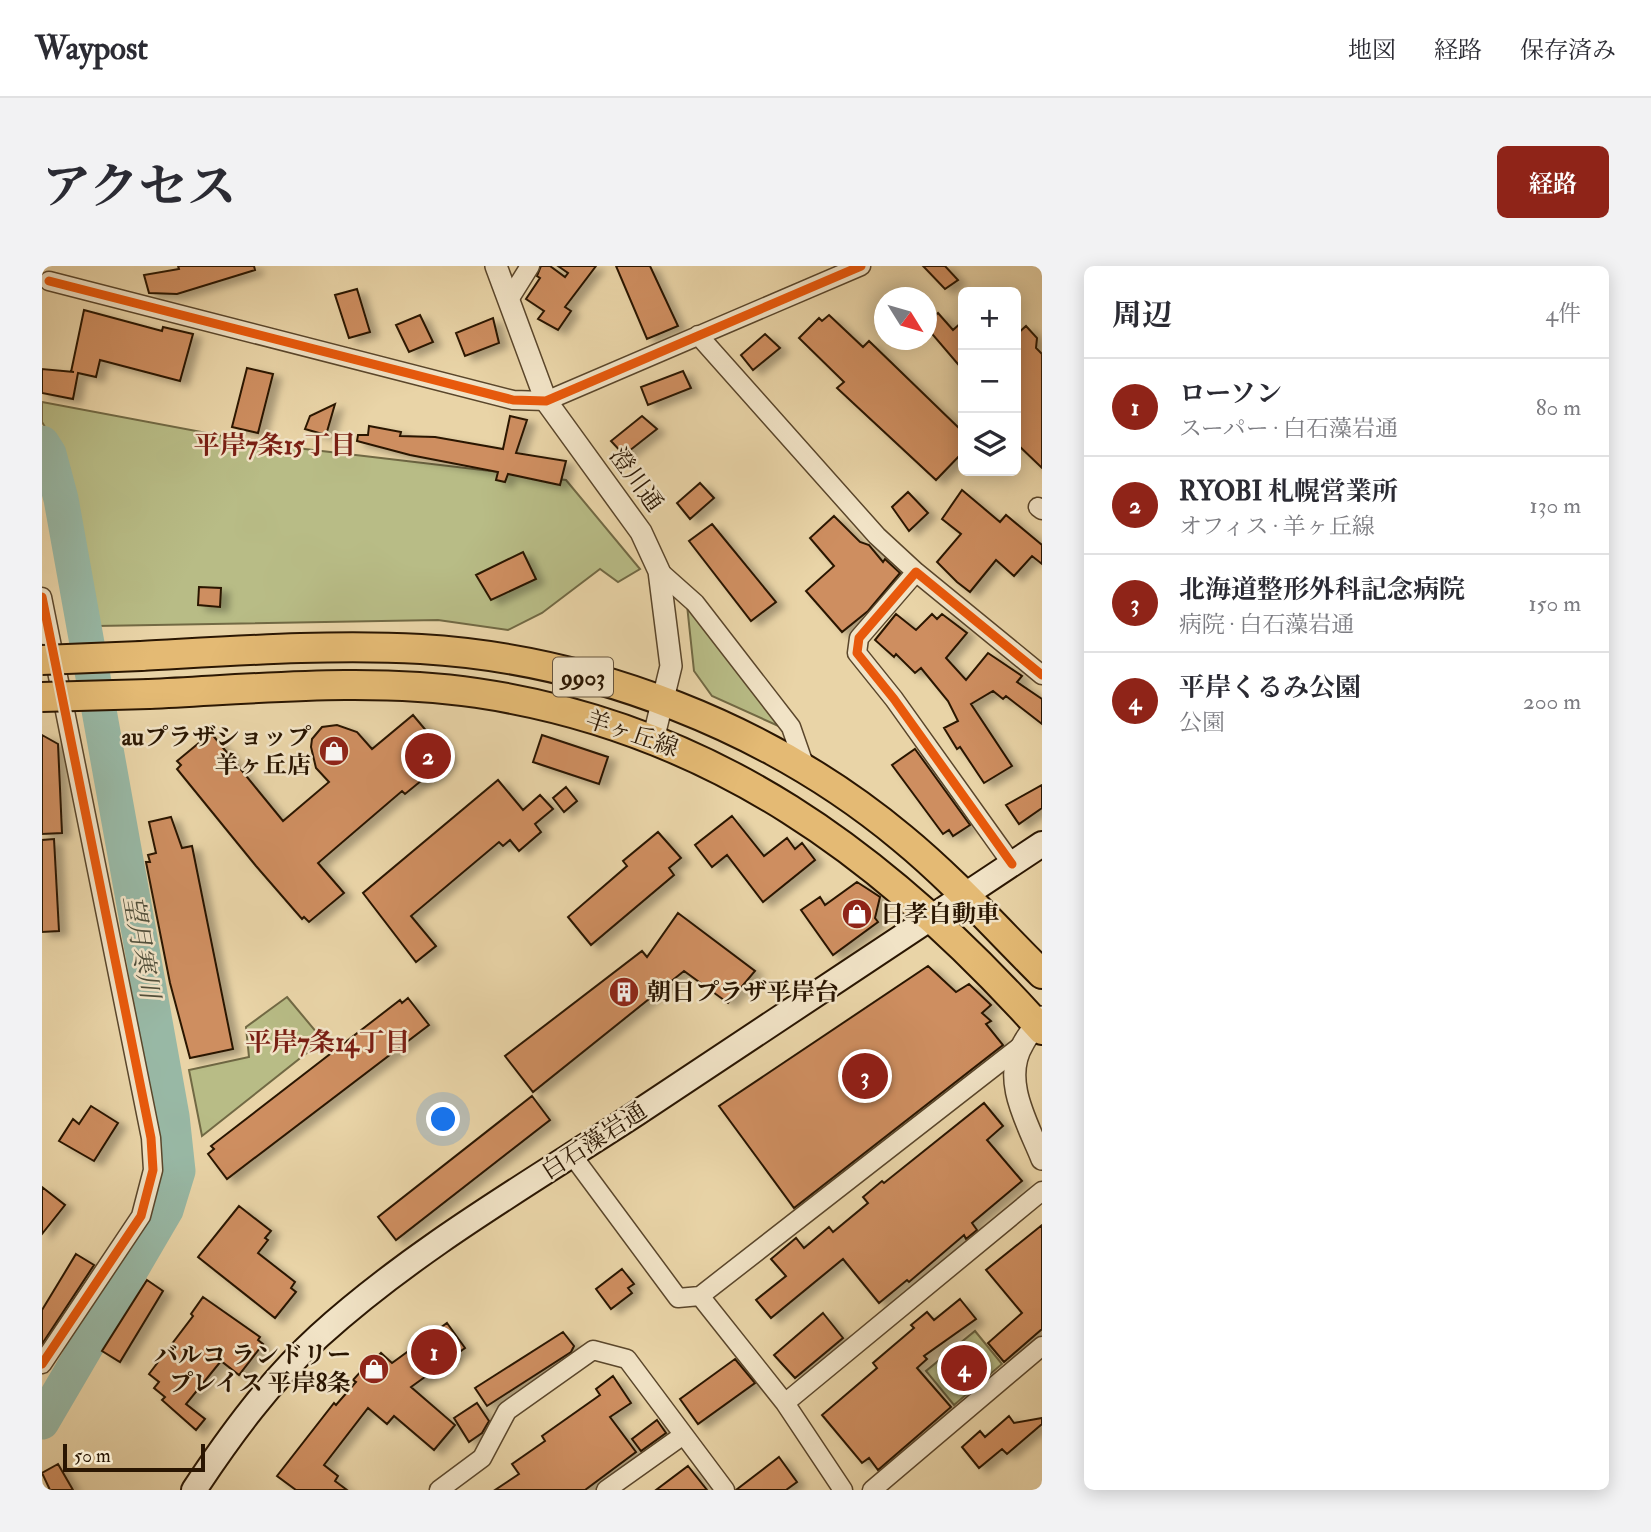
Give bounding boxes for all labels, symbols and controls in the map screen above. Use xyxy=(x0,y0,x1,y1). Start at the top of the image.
text: Waypost xyxy=(35,28,148,69)
text: 地図 xyxy=(1348,35,1396,66)
text: 経路 xyxy=(1434,35,1482,66)
text: 保存済み xyxy=(1520,35,1616,66)
button: 経路 xyxy=(1497,146,1609,218)
text: アクセス xyxy=(42,157,237,218)
north arrow xyxy=(874,287,937,350)
map controls xyxy=(958,287,1021,476)
button: + xyxy=(958,287,1021,350)
text: 周辺 xyxy=(1112,297,1172,334)
text: 4件 xyxy=(1546,299,1581,328)
button: − xyxy=(958,350,1021,413)
text: ローソン xyxy=(1179,378,1282,410)
text: 1 xyxy=(1131,393,1139,422)
text: 80 m xyxy=(1536,393,1581,422)
button: layers xyxy=(958,413,1021,476)
text: スーパー · 白石藻岩通 xyxy=(1179,414,1398,443)
district label: 平岸7条15丁目 xyxy=(194,430,356,462)
street label: 澄川通 xyxy=(602,442,670,518)
text: RYOBI 札幌営業所 xyxy=(1179,476,1398,508)
text: 2 xyxy=(1129,491,1141,520)
text: 130 m xyxy=(1529,491,1581,520)
text: オフィス · 羊ヶ丘線 xyxy=(1179,512,1375,541)
text: 北海道整形外科記念病院 xyxy=(1179,574,1465,606)
text: 3 xyxy=(1131,589,1139,618)
text: 150 m xyxy=(1528,589,1581,618)
text: 病院 · 白石藻岩通 xyxy=(1179,610,1354,639)
road number: 9903 xyxy=(553,658,613,696)
text: 平岸くるみ公園 xyxy=(1179,672,1361,704)
text: 4 xyxy=(1129,687,1141,716)
text: 200 m xyxy=(1523,687,1581,716)
street label: 羊ヶ丘線 xyxy=(582,704,682,764)
text: 公園 xyxy=(1179,708,1225,737)
place label: auプラザショップ 羊ヶ丘店 xyxy=(122,722,312,781)
pin: 2 xyxy=(405,730,451,782)
shop icon: auプラザショップ 羊ヶ丘店 xyxy=(317,734,351,768)
water label: 望月寒川 xyxy=(116,893,166,1004)
shop icon: 日孝自動車 xyxy=(840,897,874,931)
place label: 日孝自動車 xyxy=(880,899,1000,930)
building icon: 朝日プラザ平岸台 xyxy=(607,975,641,1009)
place label: 朝日プラザ平岸台 xyxy=(647,977,839,1008)
district label: 平岸7条14丁目 xyxy=(245,1027,411,1059)
pin: 3 xyxy=(842,1050,888,1102)
street label: 白石藻岩通 xyxy=(535,1095,653,1187)
your location xyxy=(426,1102,460,1136)
pin: 1 xyxy=(411,1326,457,1378)
place label: バルコ ランドリー プレイス 平岸8条 xyxy=(154,1340,351,1399)
pin: 4 xyxy=(941,1342,987,1394)
shop icon: バルコ ランドリー プレイス 平岸8条 xyxy=(357,1352,391,1386)
scale bar xyxy=(63,1441,205,1473)
text: 50 m xyxy=(74,1444,111,1468)

